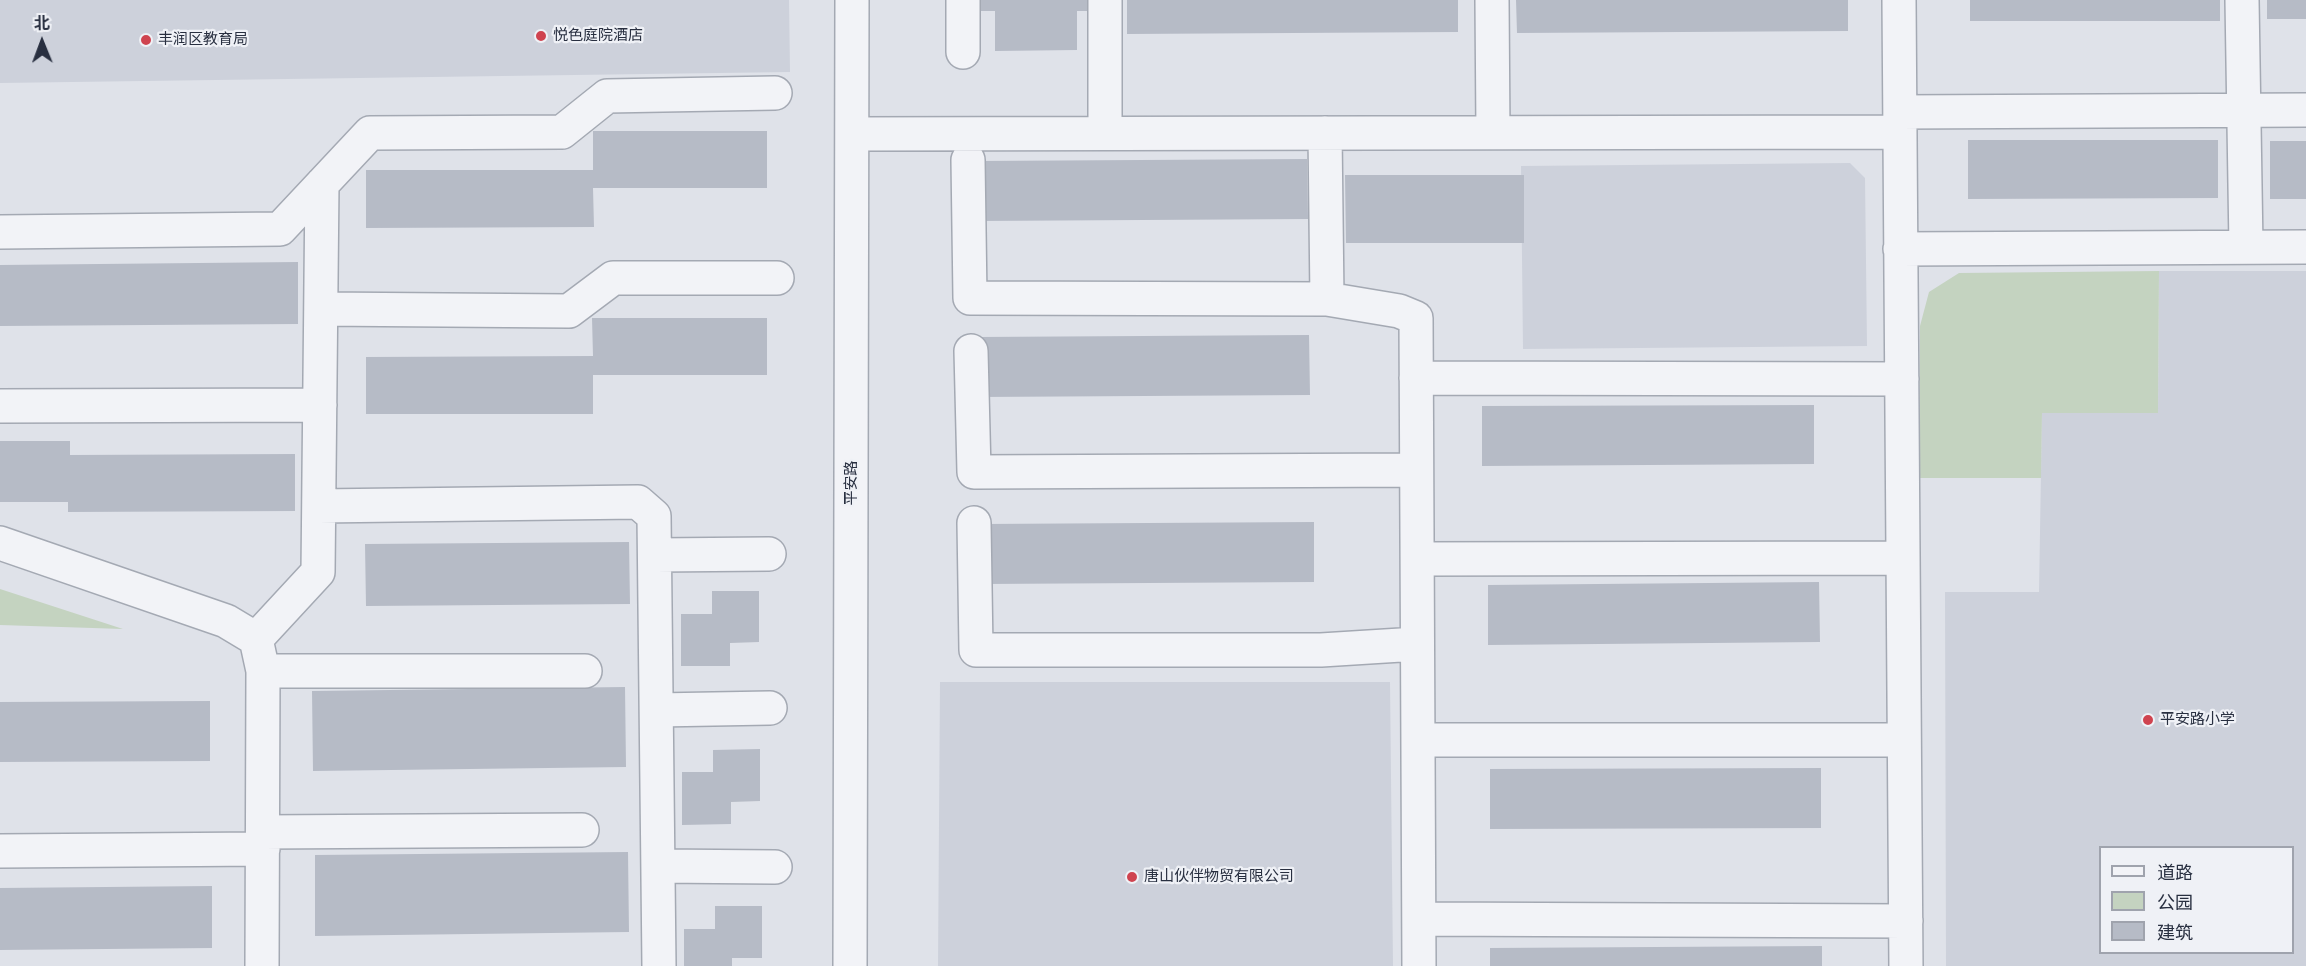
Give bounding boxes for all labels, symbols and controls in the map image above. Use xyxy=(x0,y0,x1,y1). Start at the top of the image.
north arrow xyxy=(12,12,72,72)
text: 北 xyxy=(33,14,50,33)
place label: 悦色庭院酒店 xyxy=(553,27,643,45)
marker: 悦色庭院酒店 xyxy=(534,29,548,43)
place label: 丰润区教育局 xyxy=(158,31,248,49)
marker: 丰润区教育局 xyxy=(139,33,153,47)
street label: 平安路 xyxy=(843,461,861,505)
place label: 平安路小学 xyxy=(2160,711,2235,729)
marker: 平安路小学 xyxy=(2141,713,2155,727)
legend xyxy=(2099,846,2294,954)
text: 道路 xyxy=(2157,862,2193,884)
place label: 唐山伙伴物贸有限公司 xyxy=(1144,868,1294,886)
marker: 唐山伙伴物贸有限公司 xyxy=(1125,870,1139,884)
text: 公园 xyxy=(2157,892,2193,914)
text: 建筑 xyxy=(2157,922,2193,944)

